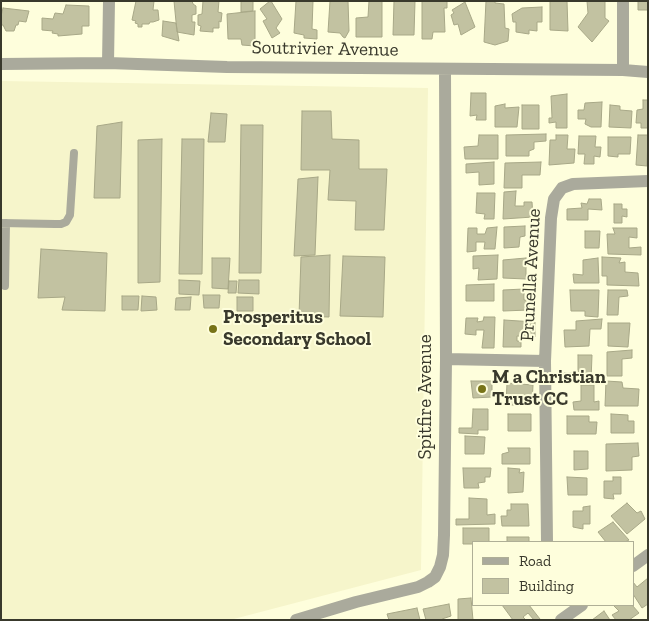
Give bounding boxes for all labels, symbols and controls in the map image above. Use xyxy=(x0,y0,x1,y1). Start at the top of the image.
street label: Soutrivier Avenue xyxy=(251,36,399,62)
street label: Prunella Avenue xyxy=(516,208,546,342)
place label: Prosperitus Secondary School xyxy=(223,307,371,351)
marker: Prosperitus Secondary School xyxy=(207,323,219,335)
street label: Spitfire Avenue xyxy=(415,334,437,460)
place label: M a Christian Trust CC xyxy=(492,367,606,411)
marker: M a Christian Trust CC xyxy=(476,383,488,395)
legend xyxy=(472,541,634,606)
text: Road xyxy=(519,552,551,570)
text: Building xyxy=(519,577,574,595)

